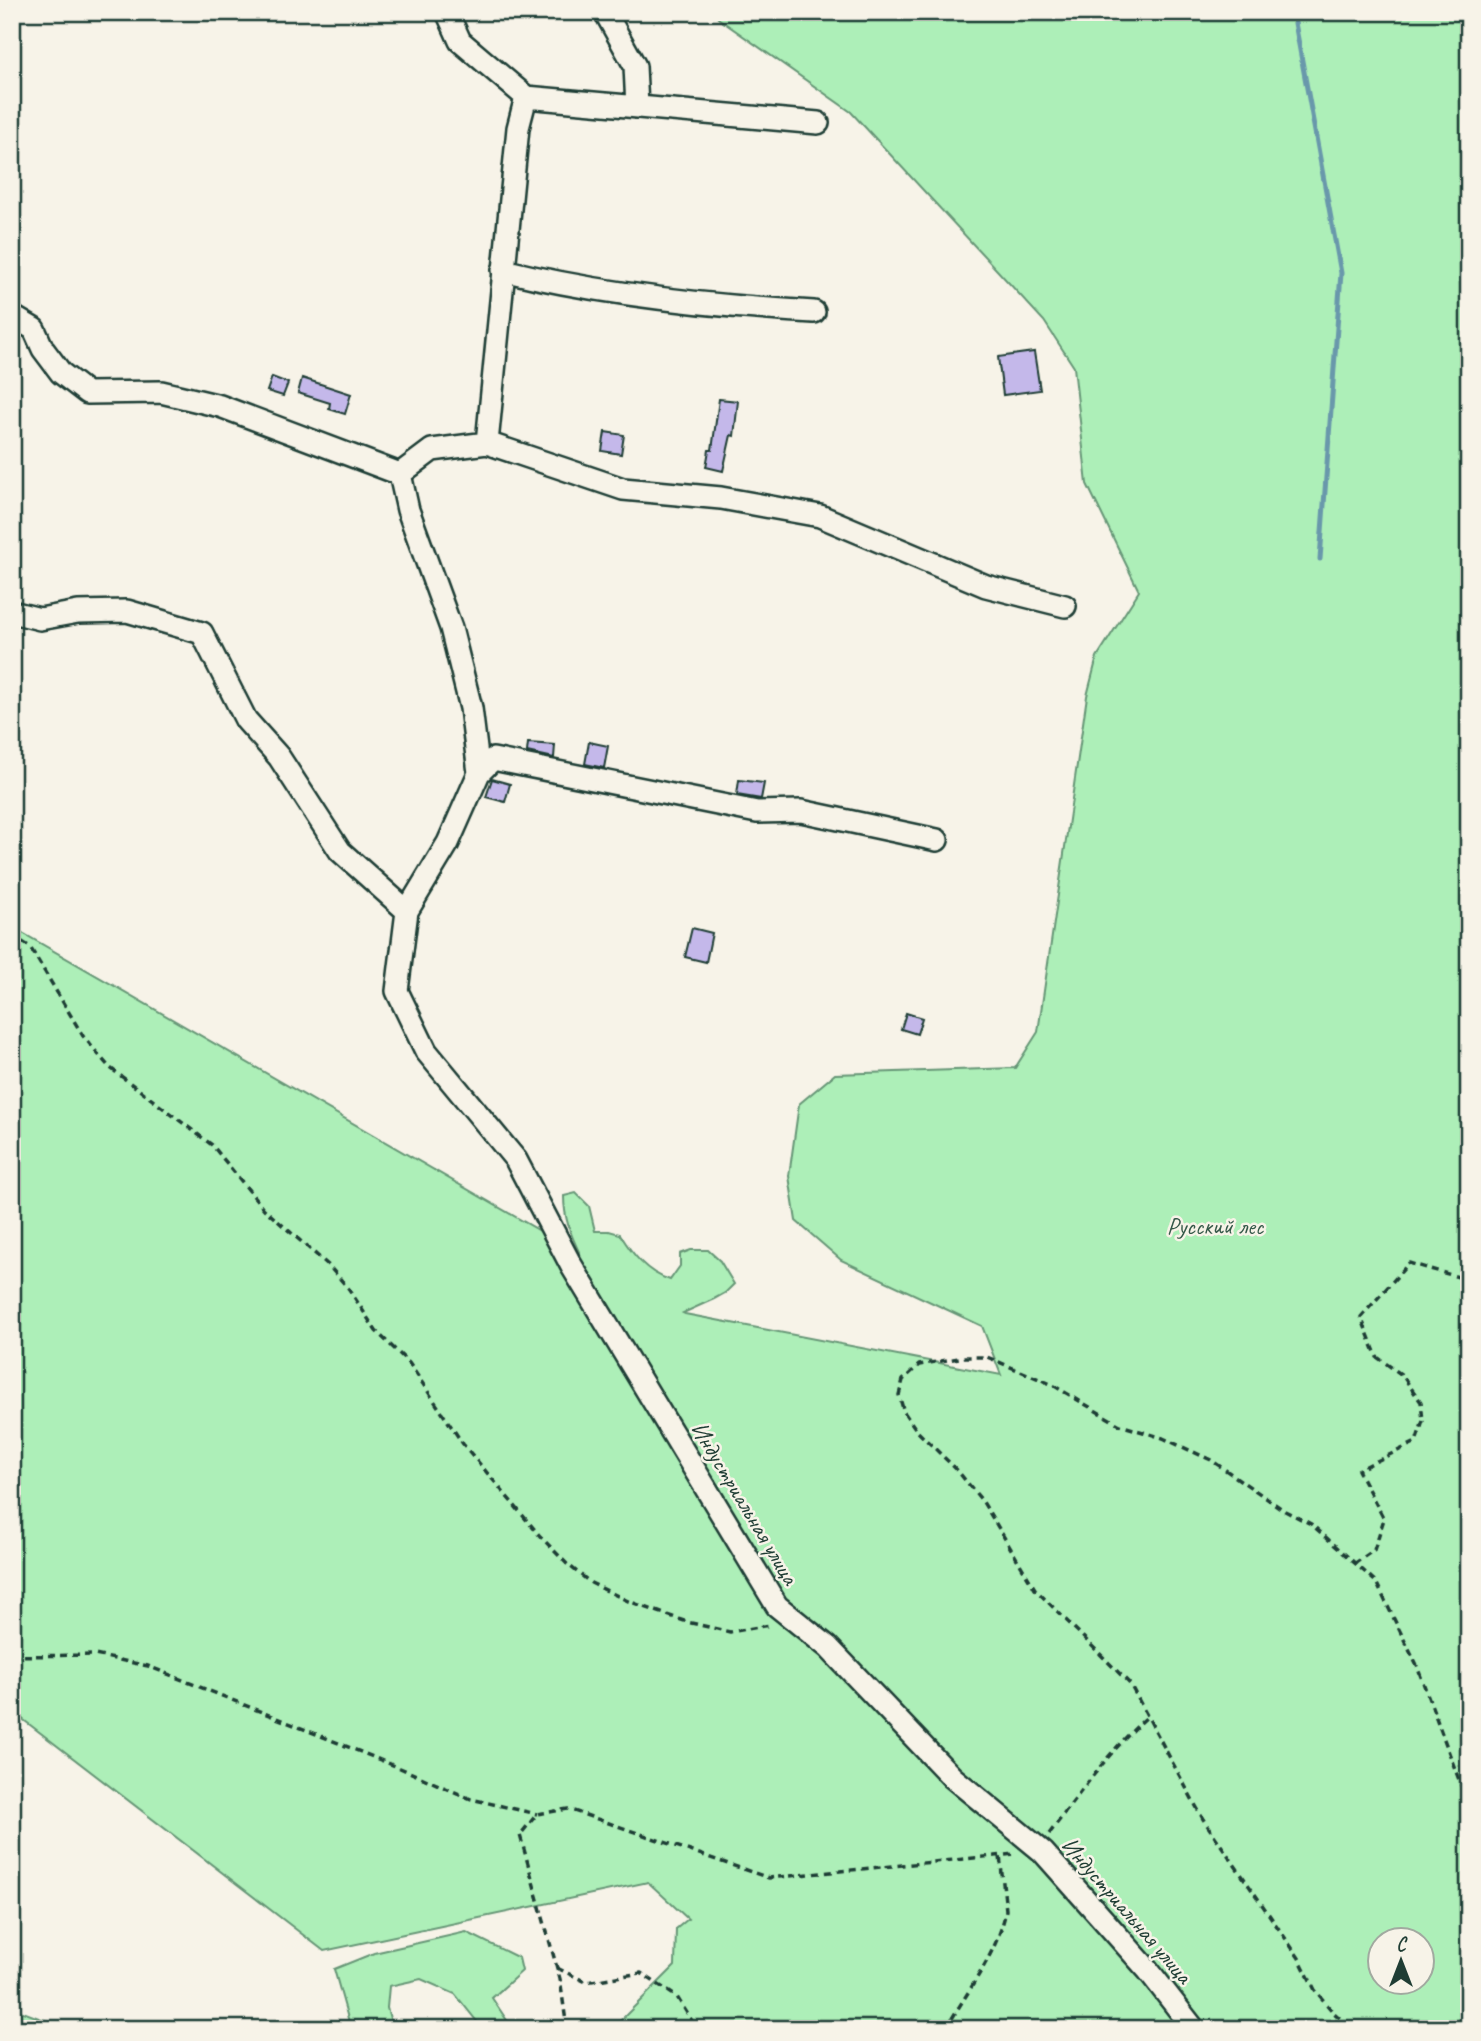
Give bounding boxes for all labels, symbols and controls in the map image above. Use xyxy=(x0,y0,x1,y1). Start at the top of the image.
park label: Русский лес xyxy=(1167,1211,1265,1241)
street label: Индустриальная улица xyxy=(685,1416,806,1591)
street label: Индустриальная улица xyxy=(1055,1830,1200,1991)
north arrow xyxy=(1366,1926,1436,1996)
text: С xyxy=(1396,1933,1408,1957)

